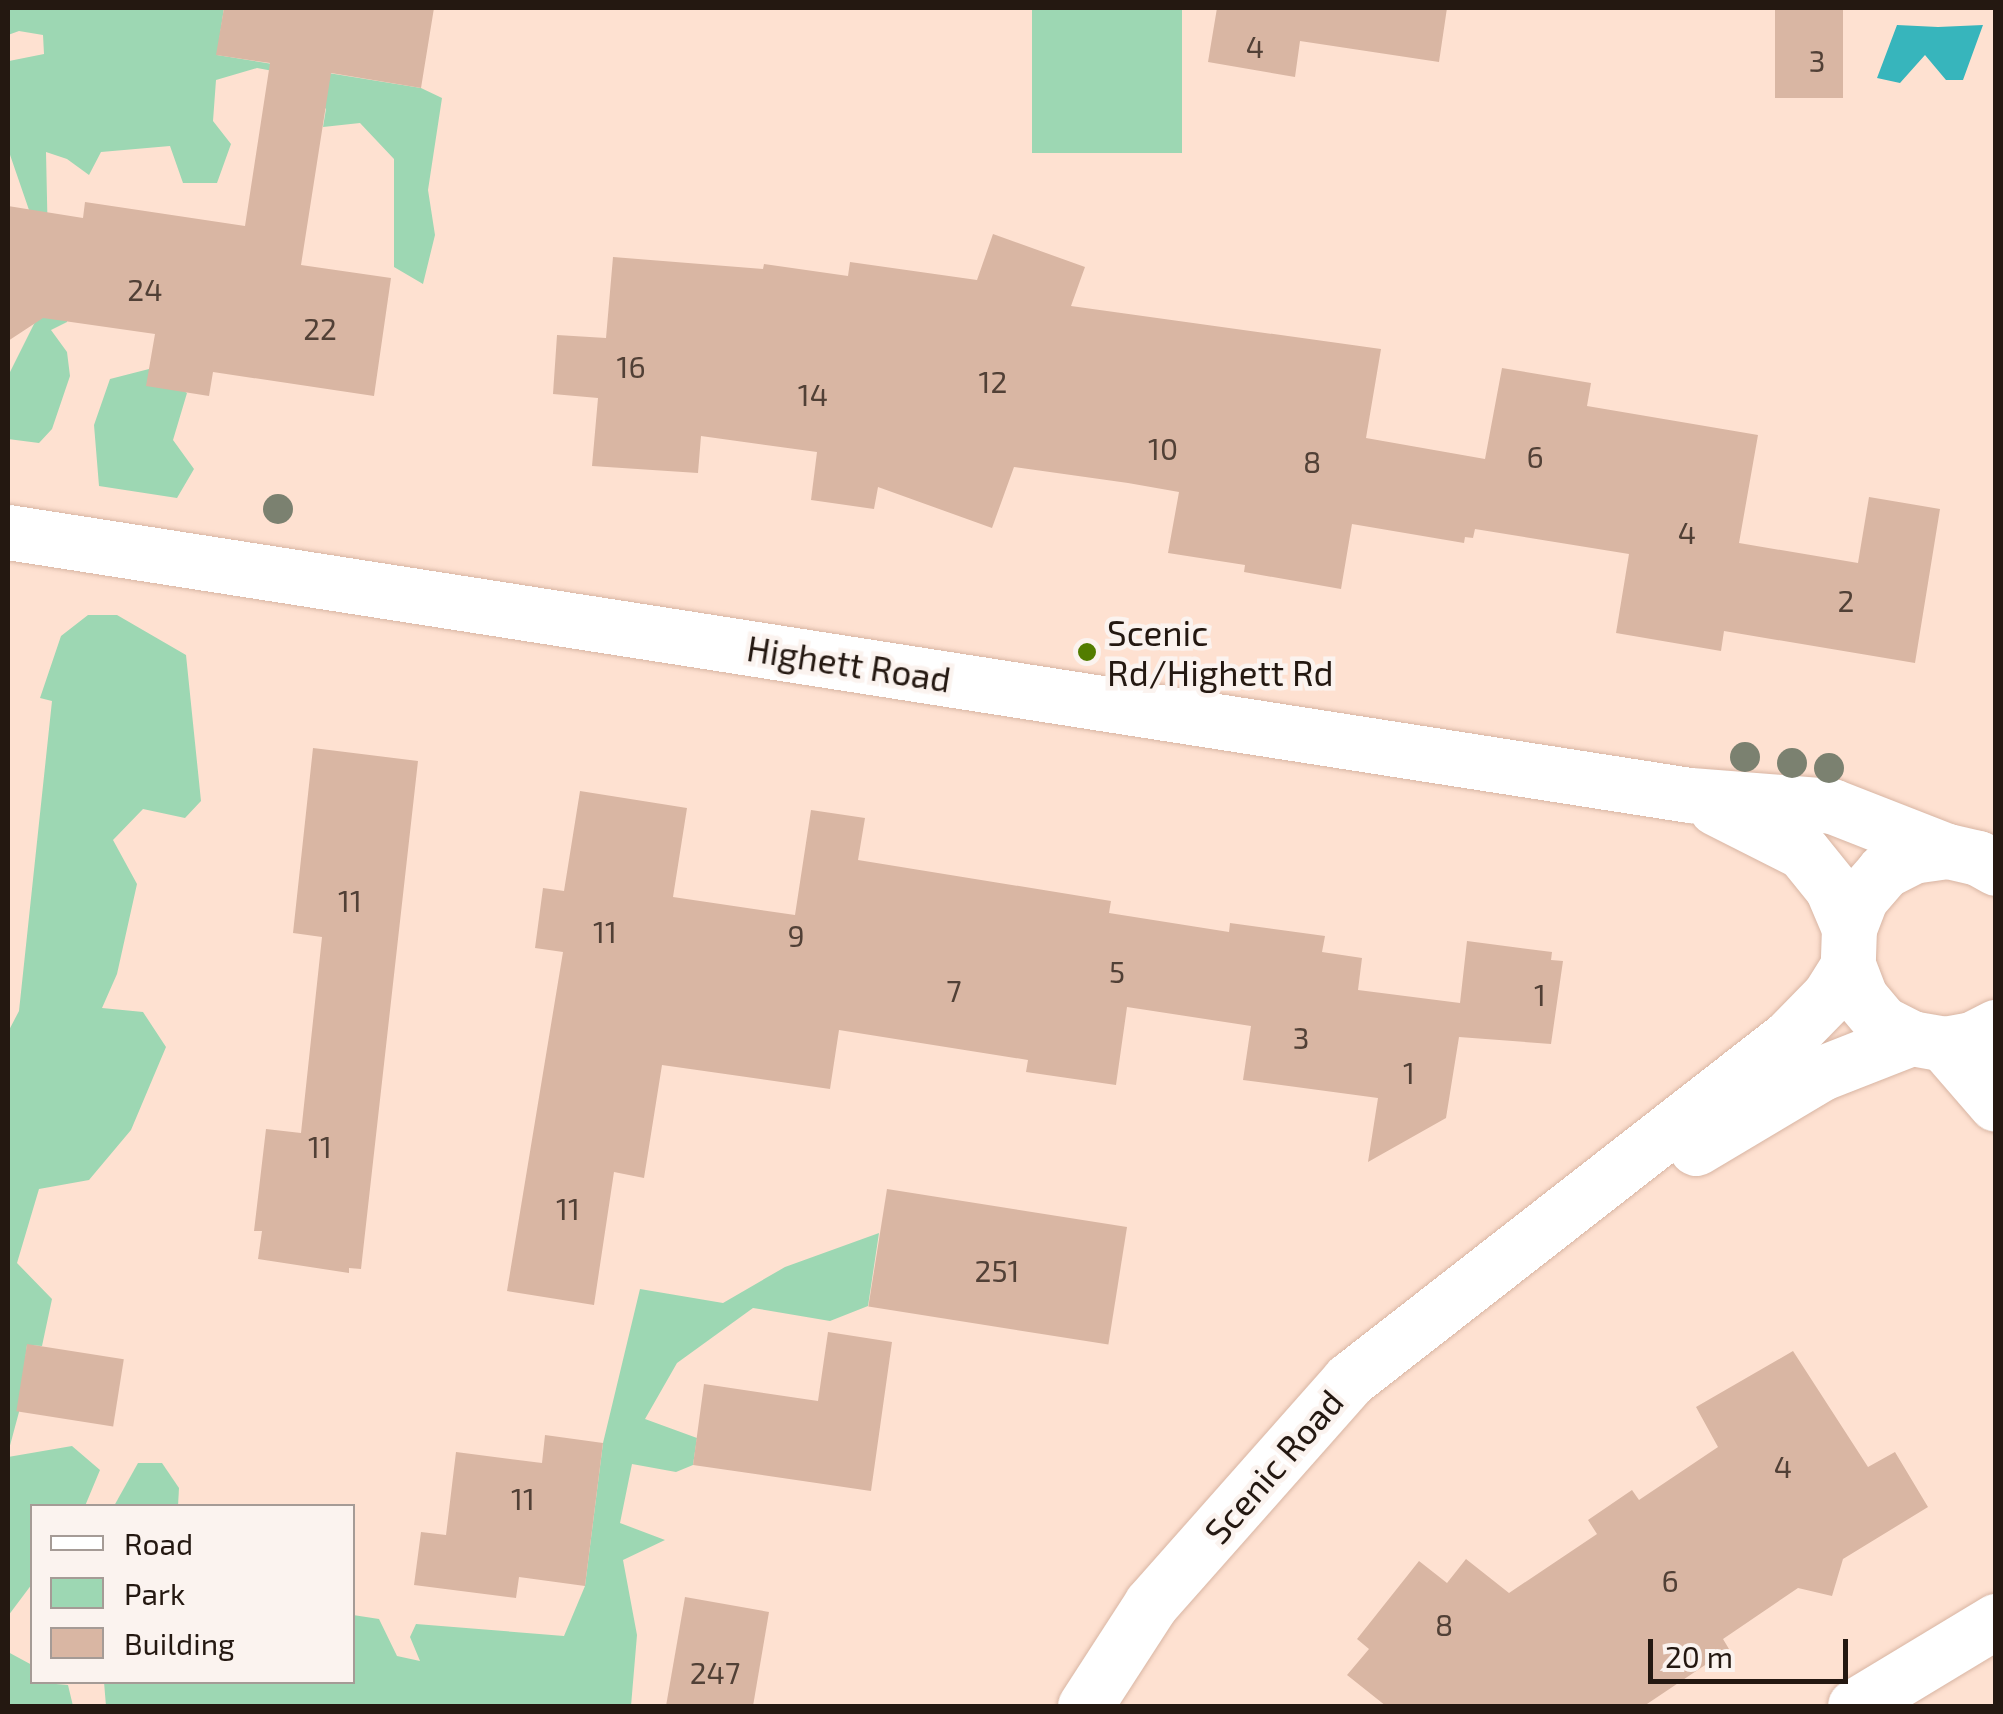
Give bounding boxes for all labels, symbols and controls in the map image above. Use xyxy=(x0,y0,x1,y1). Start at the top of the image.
house number: 4 xyxy=(1246,28,1264,64)
house number: 3 xyxy=(1809,42,1825,78)
house number: 24 xyxy=(127,271,163,307)
house number: 22 xyxy=(303,310,337,346)
house number: 16 xyxy=(616,348,646,384)
house number: 12 xyxy=(979,363,1007,399)
house number: 14 xyxy=(798,376,828,412)
house number: 10 xyxy=(1148,430,1178,466)
house number: 6 xyxy=(1526,438,1544,474)
house number: 8 xyxy=(1303,443,1321,479)
house number: 4 xyxy=(1678,514,1696,550)
house number: 2 xyxy=(1838,582,1854,618)
place label: Scenic Rd/Highett Rd xyxy=(1107,611,1334,693)
street label: Highett Road xyxy=(744,626,954,700)
marker: Scenic Rd/Highett Rd xyxy=(1076,641,1098,663)
house number: 11 xyxy=(338,882,362,918)
house number: 11 xyxy=(593,913,617,949)
house number: 9 xyxy=(787,917,805,953)
house number: 5 xyxy=(1109,953,1125,989)
house number: 7 xyxy=(946,972,962,1008)
house number: 1 xyxy=(1534,976,1546,1012)
house number: 3 xyxy=(1293,1019,1309,1055)
house number: 1 xyxy=(1403,1054,1415,1090)
house number: 11 xyxy=(308,1128,332,1164)
house number: 11 xyxy=(556,1190,580,1226)
house number: 251 xyxy=(975,1252,1019,1288)
street label: Scenic Road xyxy=(1195,1381,1351,1551)
house number: 4 xyxy=(1774,1448,1792,1484)
house number: 11 xyxy=(511,1480,535,1516)
legend xyxy=(30,1504,355,1684)
text: Road xyxy=(124,1525,193,1561)
house number: 6 xyxy=(1661,1562,1679,1598)
text: Park xyxy=(124,1575,185,1611)
house number: 8 xyxy=(1435,1606,1453,1642)
scale bar xyxy=(1653,1619,1853,1681)
text: Building xyxy=(124,1625,235,1661)
text: 20 m xyxy=(1665,1638,1733,1674)
house number: 247 xyxy=(690,1654,740,1690)

